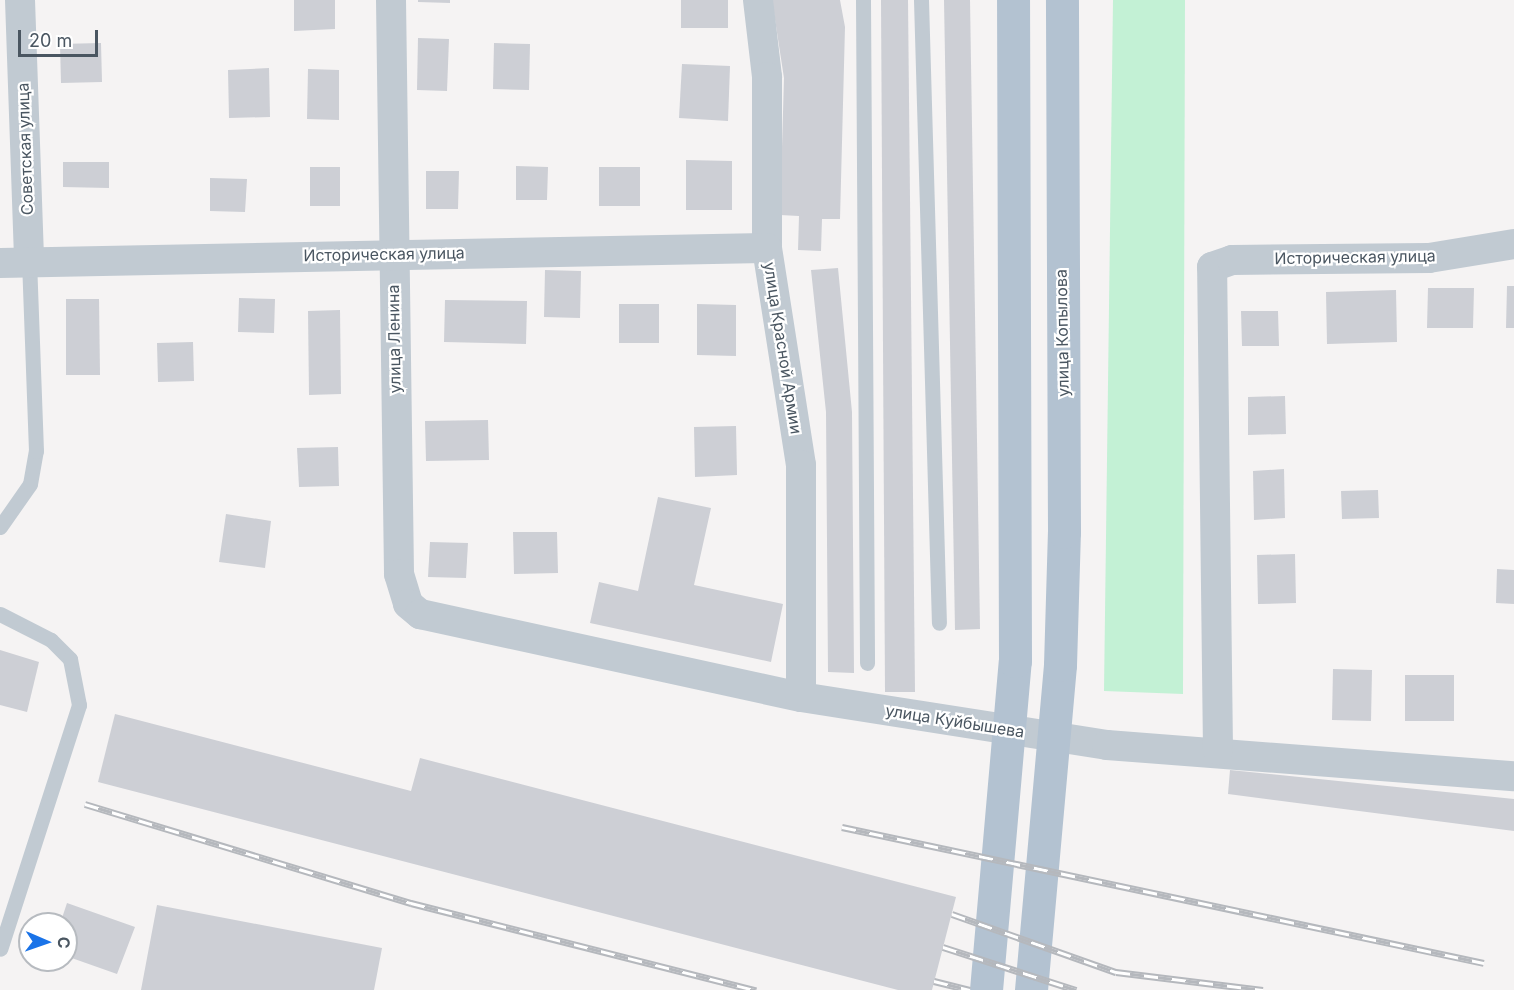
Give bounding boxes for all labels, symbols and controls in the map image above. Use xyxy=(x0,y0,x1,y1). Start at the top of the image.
scale bar xyxy=(21,18,100,56)
text: 20 m xyxy=(29,30,72,51)
street label: Советская улица xyxy=(13,82,37,216)
street label: Историческая улица xyxy=(303,243,465,265)
street label: Историческая улица xyxy=(1274,246,1436,268)
street label: улица Красной Армии xyxy=(760,261,806,435)
street label: улица Копылова xyxy=(1051,269,1073,397)
street label: улица Ленина xyxy=(383,285,405,393)
street label: улица Куйбышева xyxy=(884,701,1026,741)
north arrow xyxy=(18,912,78,972)
text: С xyxy=(54,936,74,949)

